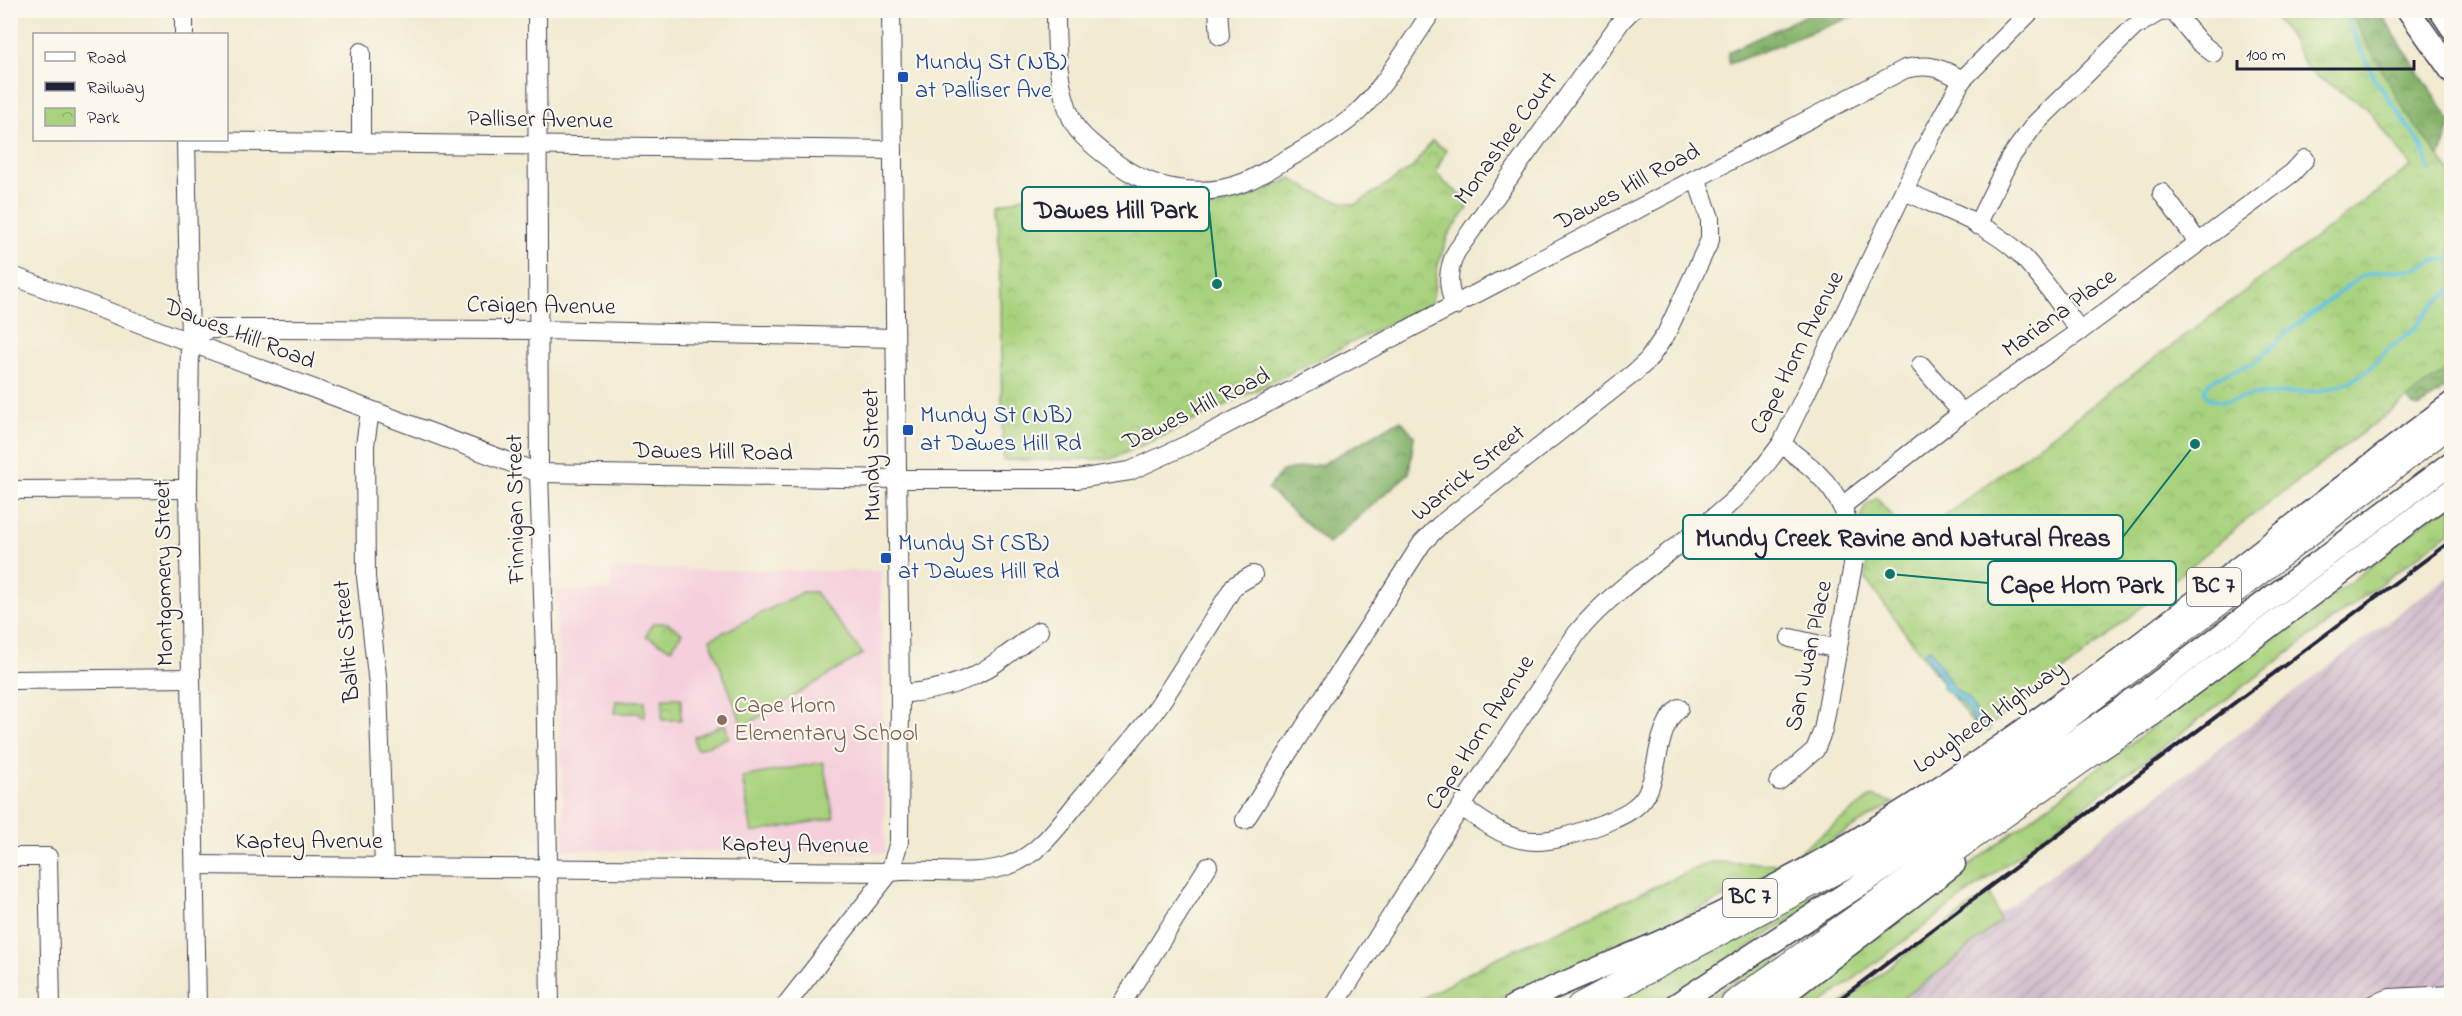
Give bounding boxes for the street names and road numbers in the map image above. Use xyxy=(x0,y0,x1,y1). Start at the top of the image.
street label: Monashee Court xyxy=(1446,65,1568,213)
street label: Palliser Avenue xyxy=(467,102,614,140)
street label: Dawes Hill Road xyxy=(1548,135,1707,241)
street label: Mariana Place xyxy=(1996,260,2125,368)
street label: Cape Horn Avenue xyxy=(1742,265,1854,441)
street label: Craigen Avenue xyxy=(466,288,616,326)
street label: Dawes Hill Road xyxy=(157,290,320,380)
street label: Dawes Hill Road xyxy=(1117,359,1277,461)
street label: Mundy Street xyxy=(854,388,893,522)
street label: Warrick Street xyxy=(1404,417,1534,531)
street label: Finnigan Street xyxy=(498,434,536,585)
street label: Dawes Hill Road xyxy=(632,434,794,472)
street label: Montgomery Street xyxy=(146,479,185,667)
road number: BC 7 xyxy=(2187,568,2241,606)
street label: San Juan Place xyxy=(1777,577,1843,735)
street label: Baltic Street xyxy=(325,578,371,705)
street label: Cape Horn Avenue xyxy=(1417,648,1545,818)
street label: Lougheed Highway xyxy=(1907,652,2074,784)
street label: Kaptey Avenue xyxy=(235,825,383,861)
street label: Kaptey Avenue xyxy=(721,827,869,866)
road number: BC 7 xyxy=(1723,879,1777,917)

